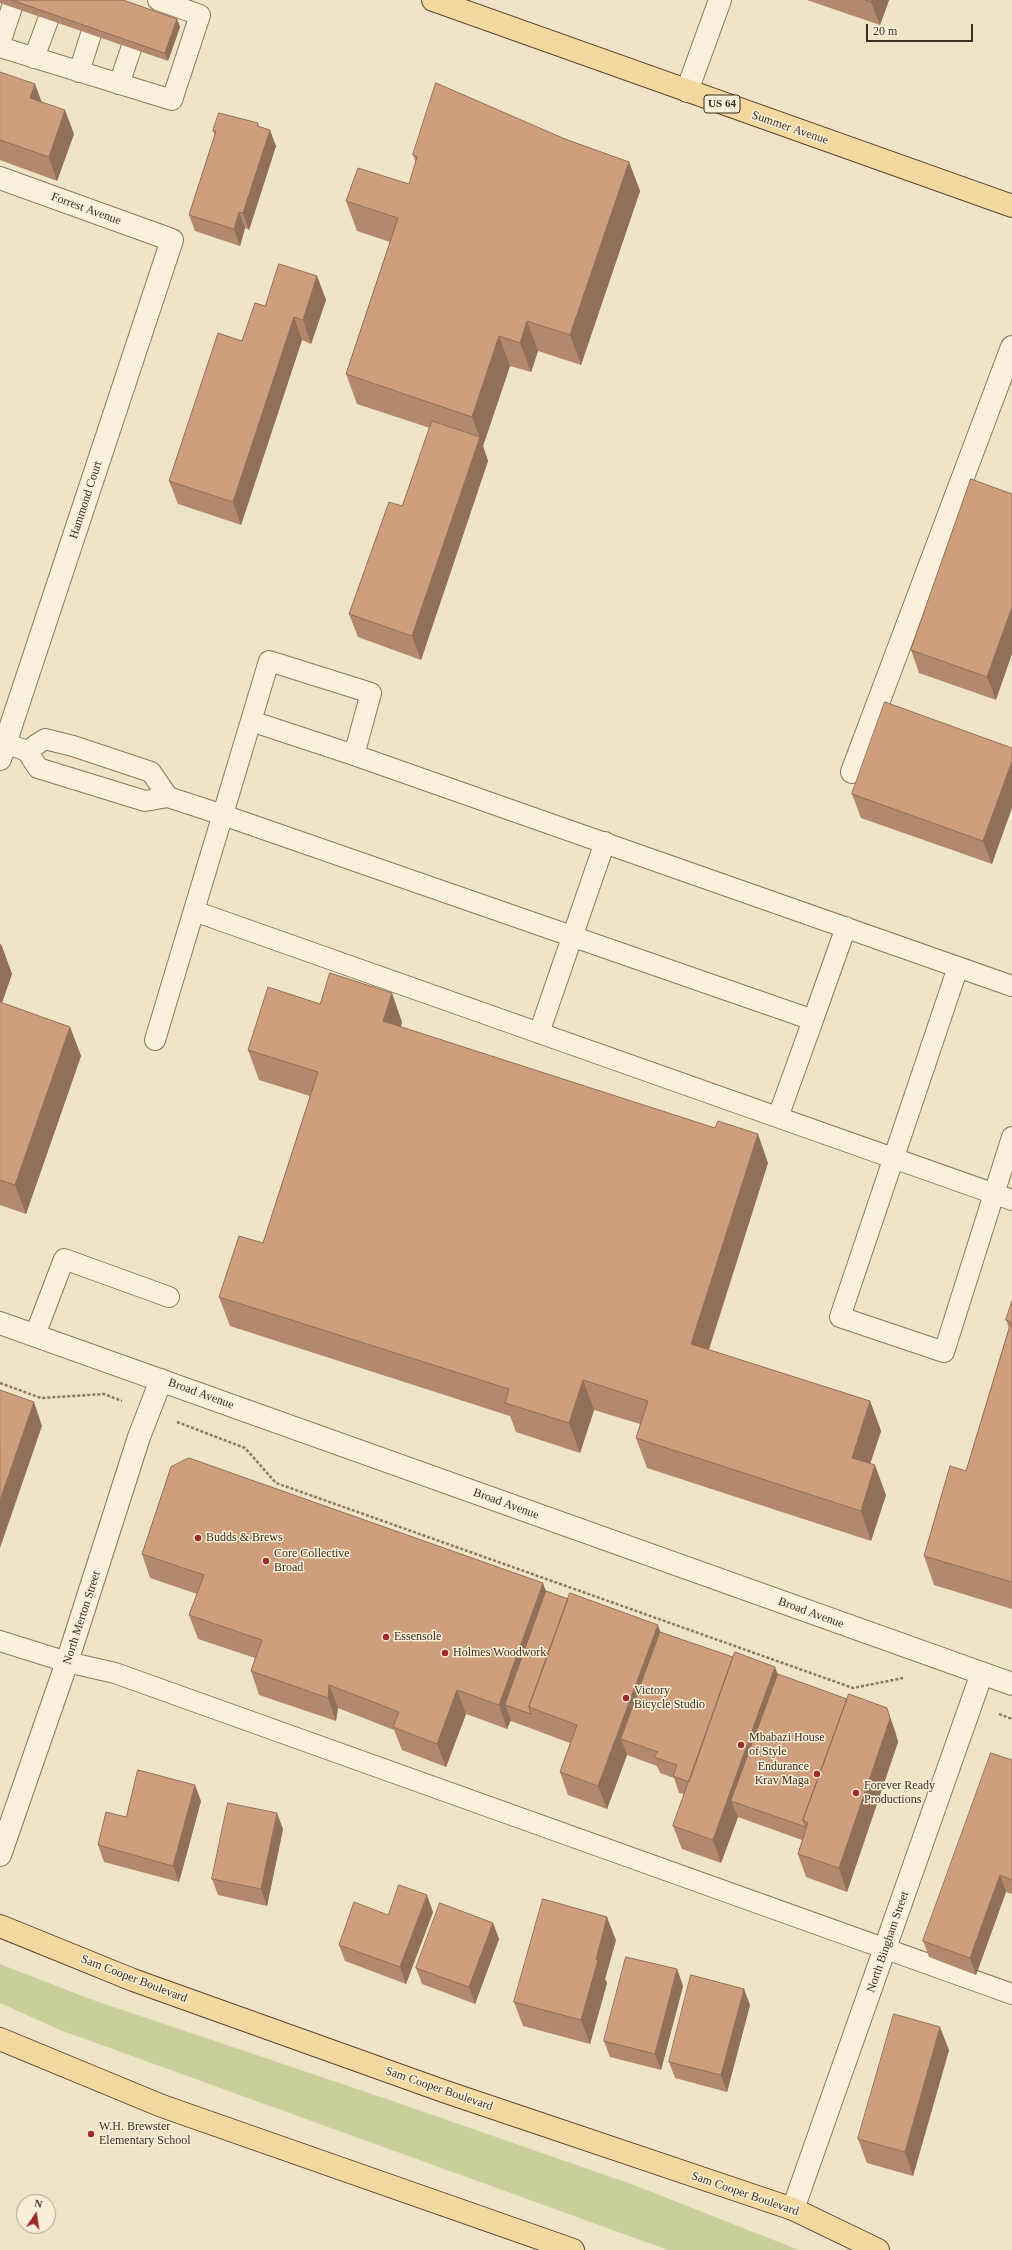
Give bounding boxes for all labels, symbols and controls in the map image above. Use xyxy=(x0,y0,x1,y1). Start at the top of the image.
scale bar xyxy=(868,16,975,42)
text: 20 m xyxy=(873,24,897,38)
road number: US 64 xyxy=(704,95,740,113)
street label: Summer Avenue xyxy=(750,108,830,148)
street label: Forrest Avenue xyxy=(49,190,123,228)
street label: Hammond Court xyxy=(67,459,105,541)
street label: Broad Avenue xyxy=(166,1375,236,1413)
street label: Broad Avenue xyxy=(471,1485,541,1523)
place label: Budds & Brews xyxy=(206,1531,283,1545)
marker: Budds & Brews xyxy=(193,1533,203,1543)
place label: Core Collective Broad xyxy=(274,1547,350,1575)
marker: Core Collective Broad xyxy=(261,1556,271,1566)
street label: North Merton Street xyxy=(60,1570,104,1666)
street label: Broad Avenue xyxy=(776,1594,846,1632)
place label: Essensole xyxy=(394,1630,441,1644)
marker: Essensole xyxy=(381,1632,391,1642)
place label: Holmes Woodwork xyxy=(453,1646,546,1660)
marker: Holmes Woodwork xyxy=(440,1648,450,1658)
place label: Victory Bicycle Studio xyxy=(634,1684,705,1712)
marker: Victory Bicycle Studio xyxy=(621,1693,631,1703)
place label: Mbabazi House of Style xyxy=(749,1731,825,1759)
marker: Mbabazi House of Style xyxy=(736,1740,746,1750)
place label: Endurance Krav Maga xyxy=(755,1760,809,1788)
marker: Endurance Krav Maga xyxy=(812,1769,822,1779)
place label: Forever Ready Productions xyxy=(864,1779,935,1807)
marker: Forever Ready Productions xyxy=(851,1788,861,1798)
street label: North Bingham Street xyxy=(864,1890,912,1994)
street label: Sam Cooper Boulevard xyxy=(79,1952,189,2006)
street label: Sam Cooper Boulevard xyxy=(383,2064,495,2114)
place label: W.H. Brewster Elementary School xyxy=(99,2120,191,2148)
marker: W.H. Brewster Elementary School xyxy=(86,2129,96,2139)
street label: Sam Cooper Boulevard xyxy=(689,2169,801,2219)
north arrow xyxy=(16,2194,56,2234)
text: N xyxy=(33,2197,44,2210)

